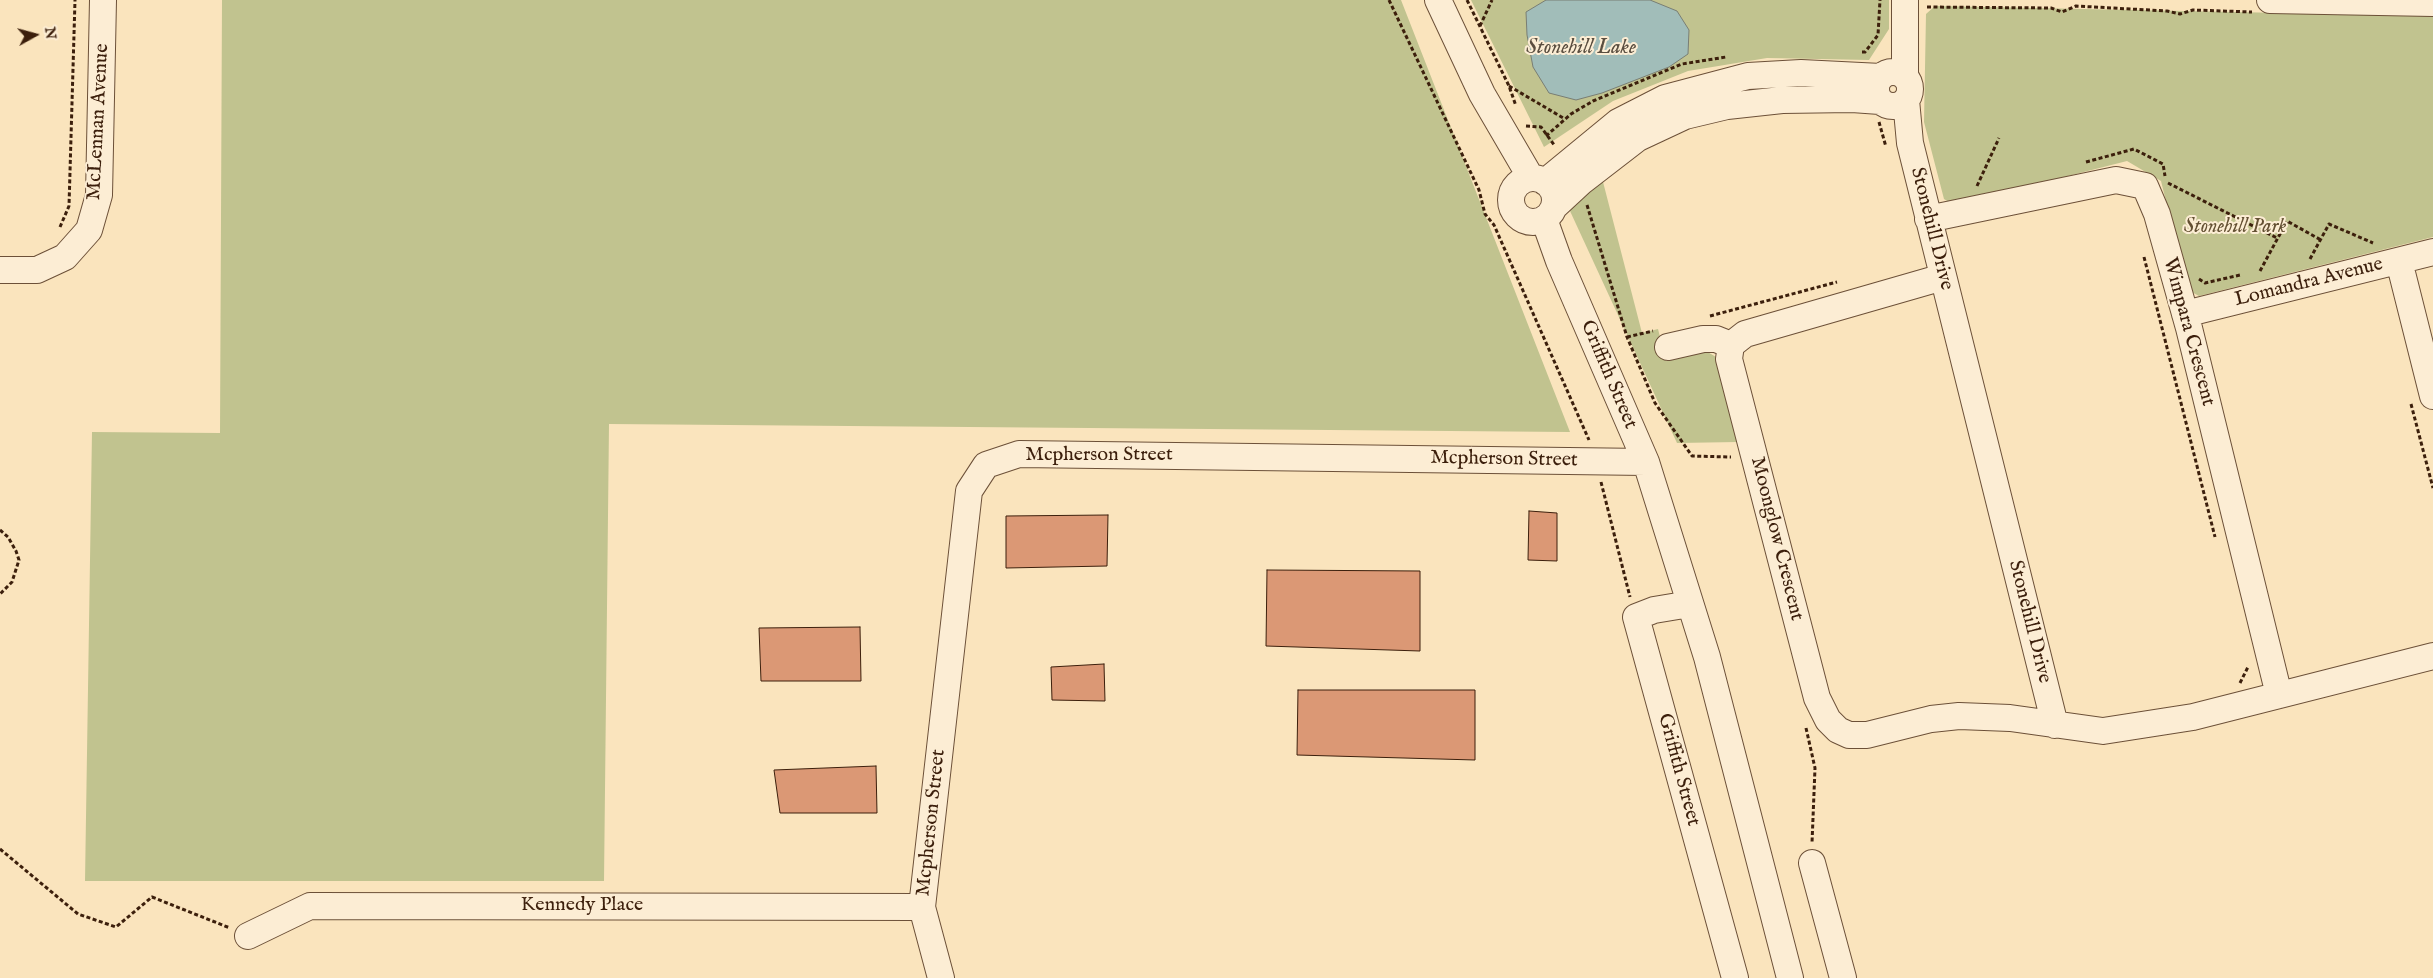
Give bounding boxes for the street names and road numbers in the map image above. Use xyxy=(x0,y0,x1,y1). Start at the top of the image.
street label: McLennan Avenue xyxy=(83,43,115,201)
street label: Stonehill Drive xyxy=(1904,165,1958,293)
street label: Lomandra Avenue xyxy=(2232,253,2386,313)
street label: Wimpara Crescent xyxy=(2157,255,2219,409)
street label: Griffith Street xyxy=(1574,317,1642,433)
street label: Mcpherson Street xyxy=(1025,444,1173,468)
street label: Mcpherson Street xyxy=(1430,447,1578,473)
street label: Moonglow Crescent xyxy=(1744,455,1808,623)
street label: Stonehill Drive xyxy=(2002,558,2056,686)
street label: Griffith Street xyxy=(1651,711,1705,829)
street label: Mcpherson Street xyxy=(912,748,952,898)
street label: Kennedy Place xyxy=(521,894,643,918)

